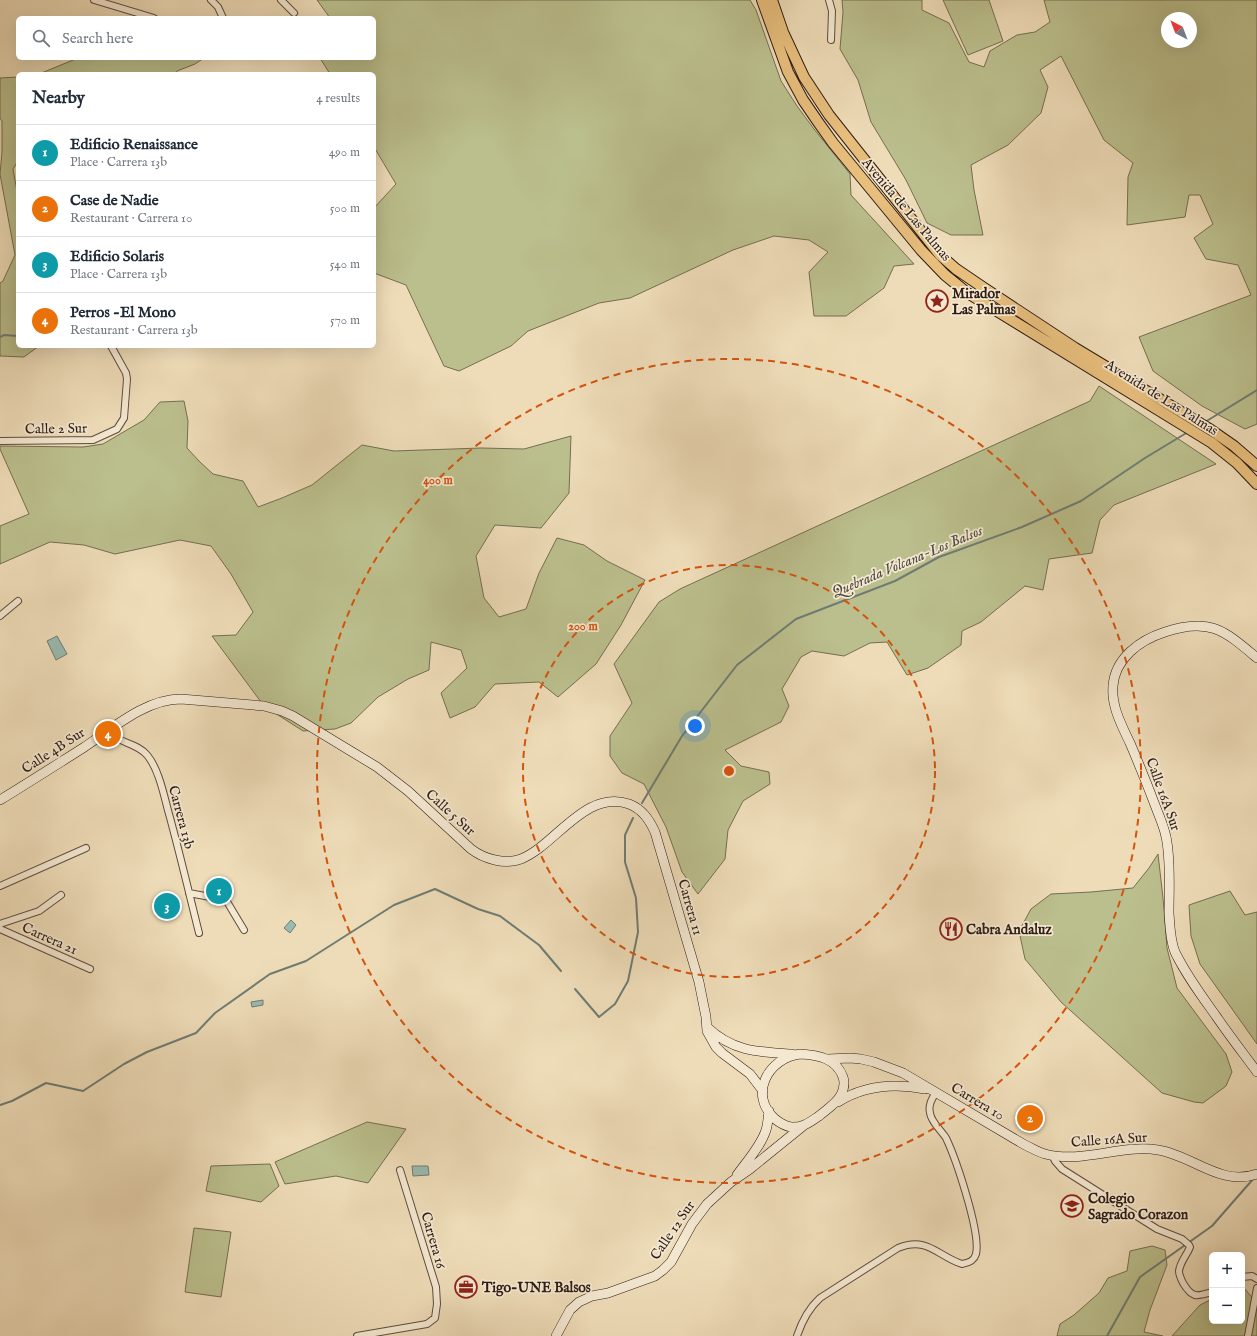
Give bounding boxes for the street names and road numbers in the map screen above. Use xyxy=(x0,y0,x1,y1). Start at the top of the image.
street label: Avenida de Las Palmas xyxy=(857,153,955,265)
street label: Avenida de Las Palmas xyxy=(1101,355,1221,440)
street label: Calle 2 Sur xyxy=(25,419,87,439)
street label: Calle 4B Sur xyxy=(18,724,89,778)
street label: Calle 16A Sur xyxy=(1142,755,1185,833)
street label: Carrera 13b xyxy=(164,784,198,851)
street label: Calle 5 Sur xyxy=(422,786,479,840)
street label: Carrera 11 xyxy=(673,877,707,937)
street label: Carrera 21 xyxy=(19,919,80,959)
street label: Carrera 10 xyxy=(948,1079,1008,1125)
street label: Calle 16A Sur xyxy=(1070,1128,1148,1152)
street label: Calle 12 Sur xyxy=(646,1198,699,1264)
street label: Carrera 16 xyxy=(416,1210,450,1272)

